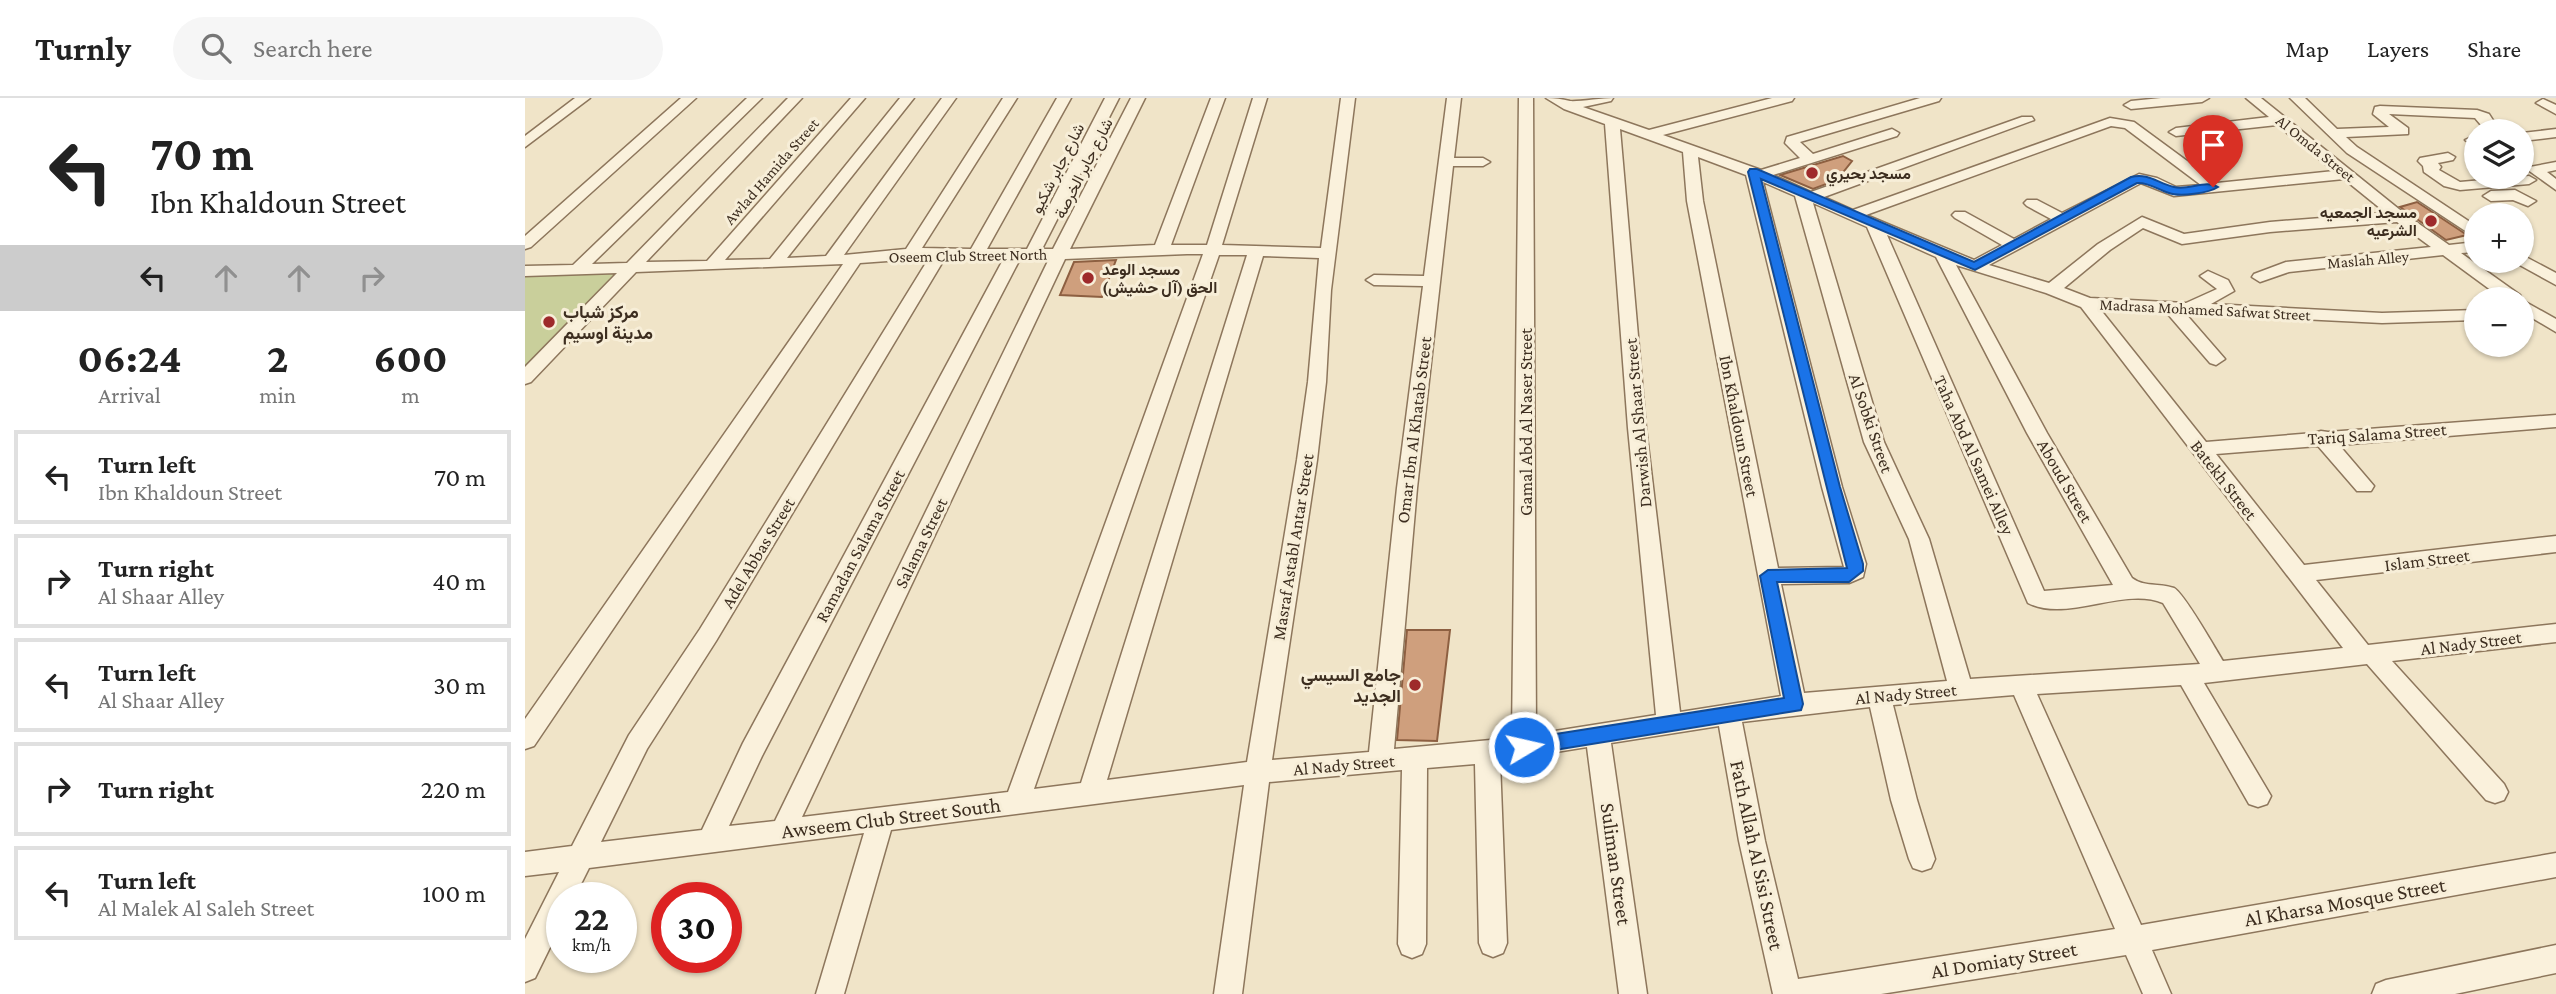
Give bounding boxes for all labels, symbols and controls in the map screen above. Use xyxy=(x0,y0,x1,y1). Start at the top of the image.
search box xyxy=(173,17,663,80)
icon: search xyxy=(197,29,235,67)
text: Turnly xyxy=(35,30,131,67)
text: Search here xyxy=(253,34,372,63)
text: Map xyxy=(2285,35,2329,62)
text: Layers xyxy=(2367,35,2429,62)
text: Share xyxy=(2467,35,2521,62)
street label: Al Omda Street xyxy=(2273,112,2359,186)
street label: Awlad Hamida Street xyxy=(721,114,822,228)
street label: شارع جابر الخرصة xyxy=(1051,115,1119,222)
pin xyxy=(2183,115,2243,187)
map controls xyxy=(2464,119,2534,357)
button: layers xyxy=(2464,119,2534,189)
street label: شارع جابر شكيو xyxy=(1027,120,1090,217)
icon: left xyxy=(35,126,126,217)
text: 70 m xyxy=(150,126,254,181)
icon: arrive xyxy=(2194,126,2232,164)
marker: مسجد بحيري xyxy=(1804,165,1820,181)
place label: مسجد بحيري xyxy=(1826,165,1911,187)
text: Ibn Khaldoun Street xyxy=(150,184,406,220)
button: + xyxy=(2464,203,2534,273)
place label: مسجد الجمعيه الشرعيه xyxy=(2320,204,2417,241)
marker: مسجد الجمعيه الشرعيه xyxy=(2423,213,2439,229)
street label: Oseem Club Street North xyxy=(889,246,1048,265)
street label: Maslah Alley xyxy=(2326,247,2410,273)
icon: left xyxy=(134,259,172,297)
icon: ahead xyxy=(207,259,245,297)
icon: ahead xyxy=(280,259,318,297)
icon: right xyxy=(353,259,391,297)
place label: مسجد الوعد الحق (آل حشيش) xyxy=(1102,261,1217,297)
marker: مسجد الوعد الحق (آل حشيش) xyxy=(1080,270,1096,286)
button: − xyxy=(2464,287,2534,357)
street label: Madrasa Mohamed Safwat Street xyxy=(2099,295,2312,324)
place label: مركز شباب مدينة اوسيم xyxy=(563,302,653,345)
marker: مركز شباب مدينة اوسيم xyxy=(541,314,557,330)
street label: Gamal Abd Al Naser Street xyxy=(1516,327,1536,516)
text: 06:24 xyxy=(78,334,182,381)
text: 2 xyxy=(267,334,288,381)
text: 600 xyxy=(374,334,448,381)
street label: Omar Ibn Al Khatab Street xyxy=(1393,334,1436,525)
street label: Darwish Al Shaar Street xyxy=(1621,336,1655,508)
street label: Ibn Khaldoun Street xyxy=(1715,353,1763,500)
street label: Al Sobki Street xyxy=(1845,371,1898,476)
street label: Taha Abd Al Samei Alley xyxy=(1930,372,2019,539)
text: Arrival xyxy=(98,382,161,408)
text: min xyxy=(259,382,296,408)
text: m xyxy=(401,382,420,408)
street label: Tariq Salama Street xyxy=(2307,419,2448,449)
street label: Aboud Street xyxy=(2033,436,2097,527)
street label: Batekh Street xyxy=(2187,436,2262,525)
text: Turn left xyxy=(98,450,196,479)
street label: Masraf Astabl Antar Street xyxy=(1268,451,1318,642)
icon: left xyxy=(39,458,77,496)
text: 70 m xyxy=(434,463,486,492)
street label: Ramadan Salama Street xyxy=(811,465,909,626)
text: Ibn Khaldoun Street xyxy=(98,479,282,505)
street label: Adel Abbas Street xyxy=(717,493,799,612)
street label: Salama Street xyxy=(890,494,952,591)
street label: Islam Street xyxy=(2383,545,2472,575)
text: Turn right xyxy=(98,554,214,583)
icon: right xyxy=(39,562,77,600)
text: 40 m xyxy=(432,567,486,596)
text: Al Shaar Alley xyxy=(98,583,224,609)
street label: Al Nady Street xyxy=(2419,627,2524,659)
text: Turn left xyxy=(98,658,196,687)
place label: جامع السيسي الجديد xyxy=(1301,665,1401,707)
icon: left xyxy=(39,666,77,704)
text: 30 m xyxy=(433,671,486,700)
marker: جامع السيسي الجديد xyxy=(1407,677,1423,693)
street label: Al Nady Street xyxy=(1854,680,1959,708)
text: Al Shaar Alley xyxy=(98,687,224,713)
position arrow xyxy=(1487,710,1561,784)
street label: Al Nady Street xyxy=(1292,751,1397,779)
street label: Fath Allah Al Sisi Street xyxy=(1725,758,1789,953)
icon: right xyxy=(39,770,77,808)
text: Turn right xyxy=(98,775,214,804)
text: 220 m xyxy=(421,775,486,804)
street label: Awseem Club Street South xyxy=(780,793,1002,843)
street label: Suliman Street xyxy=(1596,801,1637,928)
text: Turn left xyxy=(98,866,196,895)
street label: Al Kharsa Mosque Street xyxy=(2242,872,2449,932)
icon: left xyxy=(39,874,77,912)
text: 100 m xyxy=(422,879,486,908)
speed limit sign: 30 xyxy=(651,882,742,973)
text: Al Malek Al Saleh Street xyxy=(98,895,314,921)
text: 22 xyxy=(574,899,609,938)
text: km/h xyxy=(572,935,611,955)
street label: Al Domiaty Street xyxy=(1929,936,2080,983)

